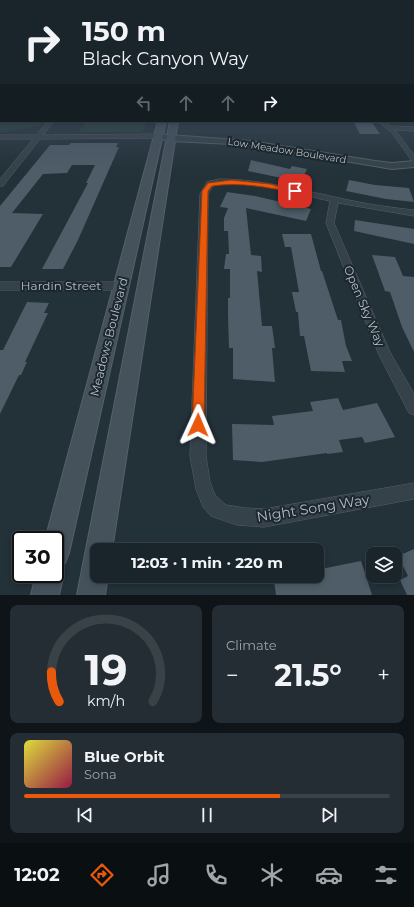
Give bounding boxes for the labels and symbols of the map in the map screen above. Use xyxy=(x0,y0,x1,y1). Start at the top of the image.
street label: Low Meadow Boulevard xyxy=(227,135,347,166)
pin xyxy=(278,174,312,208)
street label: Open Sky Way xyxy=(341,263,388,349)
street label: Meadows Boulevard xyxy=(87,276,131,398)
street label: Hardin Street xyxy=(21,278,101,293)
position arrow xyxy=(177,404,219,446)
street label: Night Song Way xyxy=(255,490,371,526)
speed limit sign: 30 xyxy=(12,531,64,583)

